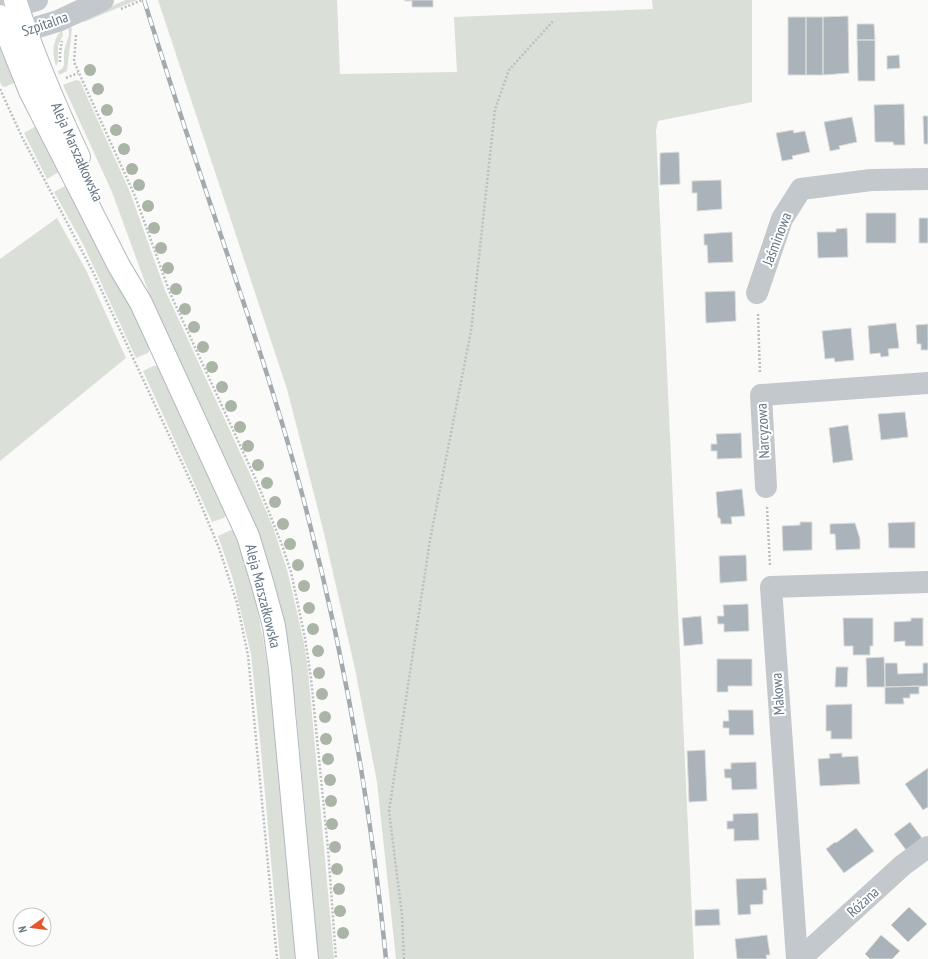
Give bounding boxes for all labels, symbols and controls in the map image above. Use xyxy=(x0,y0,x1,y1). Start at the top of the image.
street label: Szpitalna xyxy=(19,7,71,40)
street label: Aleja Marszałkowska xyxy=(47,99,108,204)
street label: Jaśminowa xyxy=(757,210,795,269)
street label: Narcyzowa xyxy=(752,403,773,459)
street label: Aleja Marszałkowska xyxy=(241,542,286,650)
street label: Makowa xyxy=(767,672,788,716)
street label: Różana xyxy=(843,882,883,921)
north arrow xyxy=(12,907,52,947)
text: N xyxy=(15,925,30,934)

